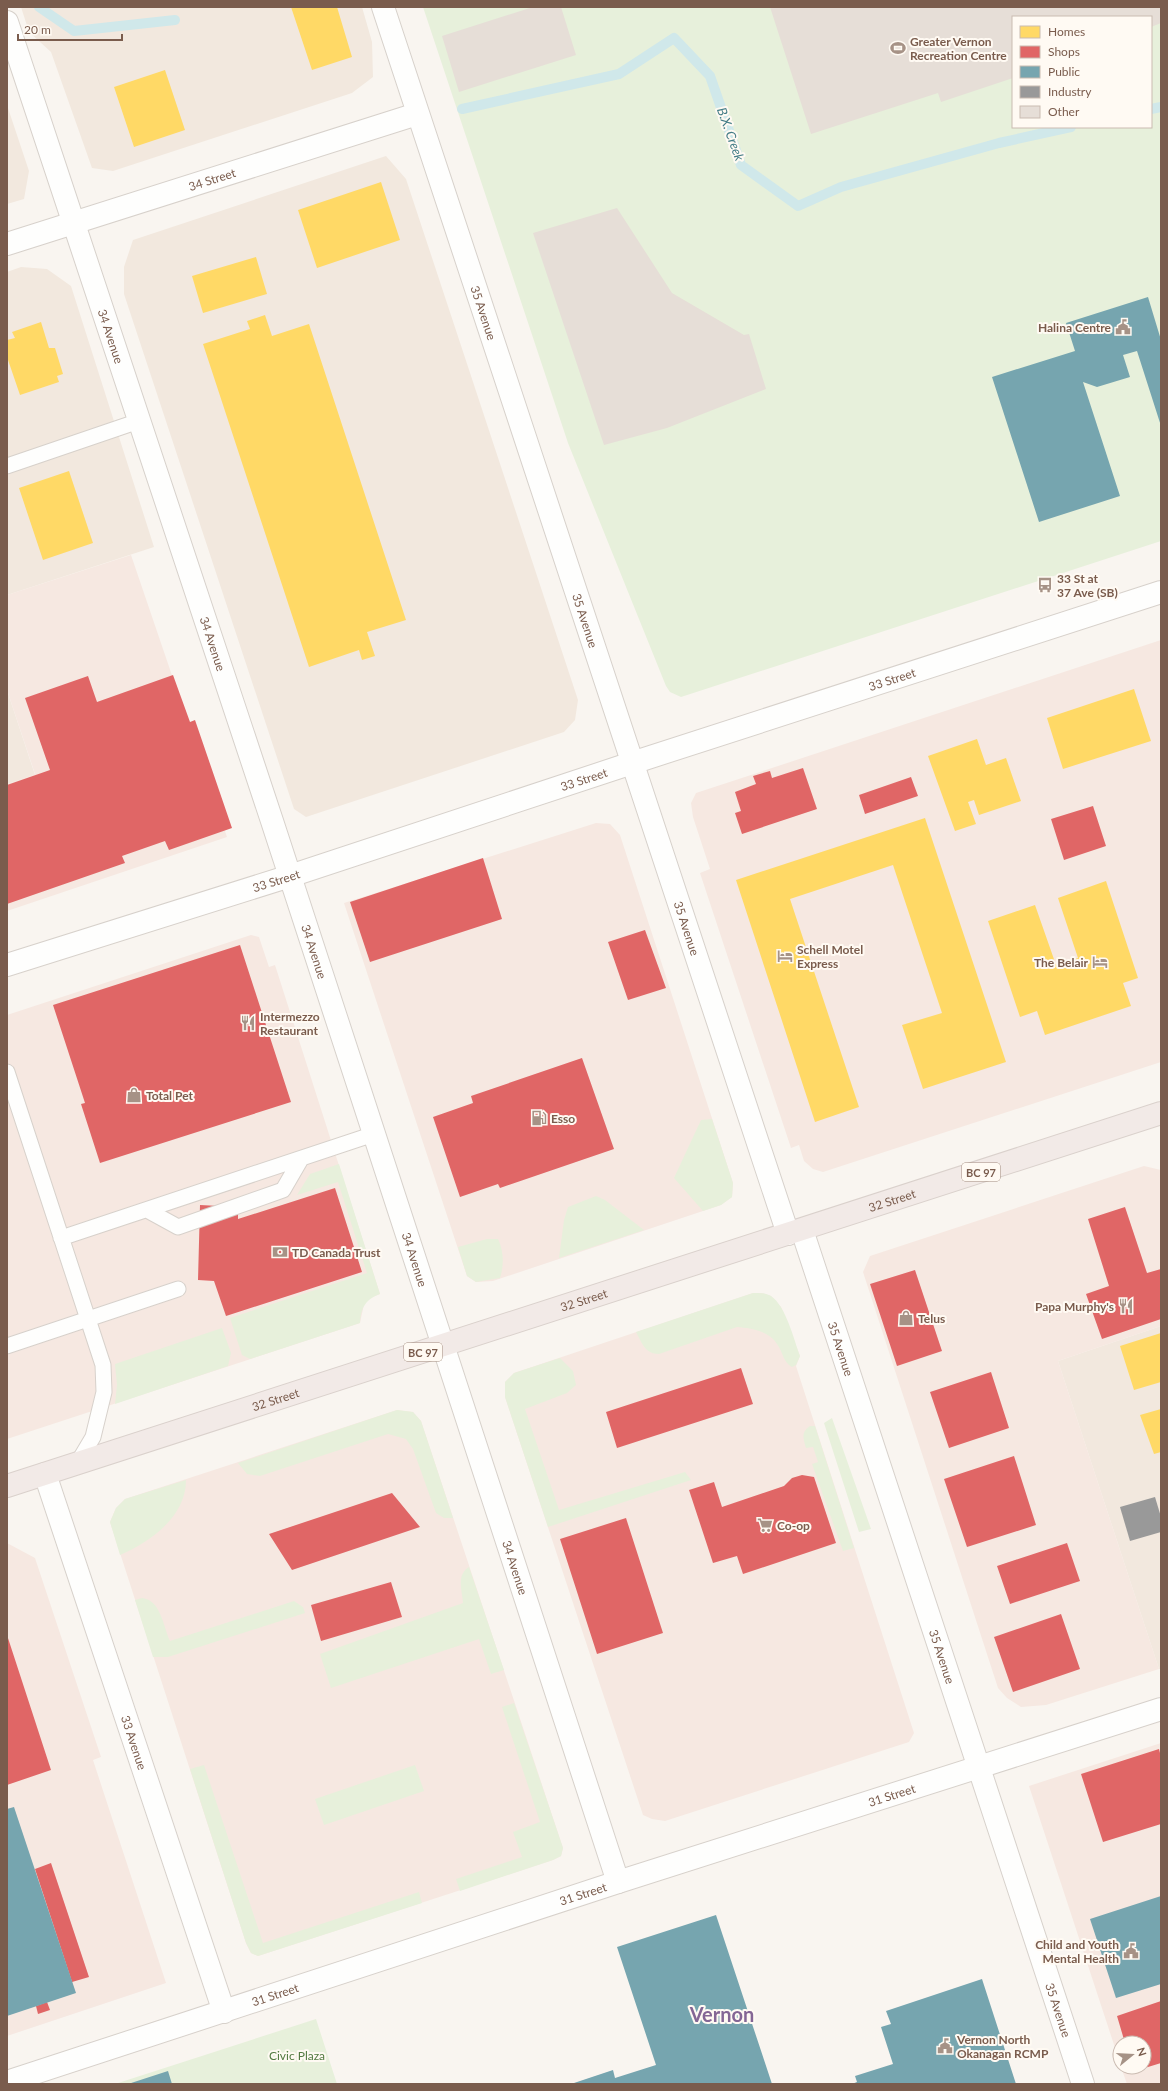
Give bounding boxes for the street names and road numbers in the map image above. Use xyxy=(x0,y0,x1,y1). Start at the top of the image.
street label: 34 Street xyxy=(186,164,238,194)
street label: 35 Avenue xyxy=(468,284,500,342)
street label: 34 Avenue xyxy=(95,307,127,365)
street label: 35 Avenue xyxy=(570,591,601,650)
street label: 34 Avenue xyxy=(197,615,229,673)
street label: 33 Street xyxy=(866,664,918,694)
street label: 33 Street xyxy=(558,764,610,794)
street label: 33 Street xyxy=(251,866,302,895)
street label: 35 Avenue xyxy=(671,899,703,957)
street label: 34 Avenue xyxy=(299,922,330,981)
road number: BC 97 xyxy=(962,1163,1000,1181)
street label: 32 Street xyxy=(866,1185,918,1215)
street label: 34 Avenue xyxy=(399,1230,431,1289)
street label: 32 Street xyxy=(558,1285,610,1314)
street label: 35 Avenue xyxy=(825,1320,857,1378)
road number: BC 97 xyxy=(404,1343,442,1361)
street label: 32 Street xyxy=(250,1384,301,1414)
street label: 34 Avenue xyxy=(500,1538,531,1597)
street label: 35 Avenue xyxy=(926,1627,958,1686)
street label: 33 Avenue xyxy=(118,1713,150,1772)
street label: 31 Street xyxy=(866,1780,918,1809)
street label: 31 Street xyxy=(557,1879,609,1908)
street label: 31 Street xyxy=(250,1979,301,2009)
street label: 35 Avenue xyxy=(1043,1981,1075,2039)

